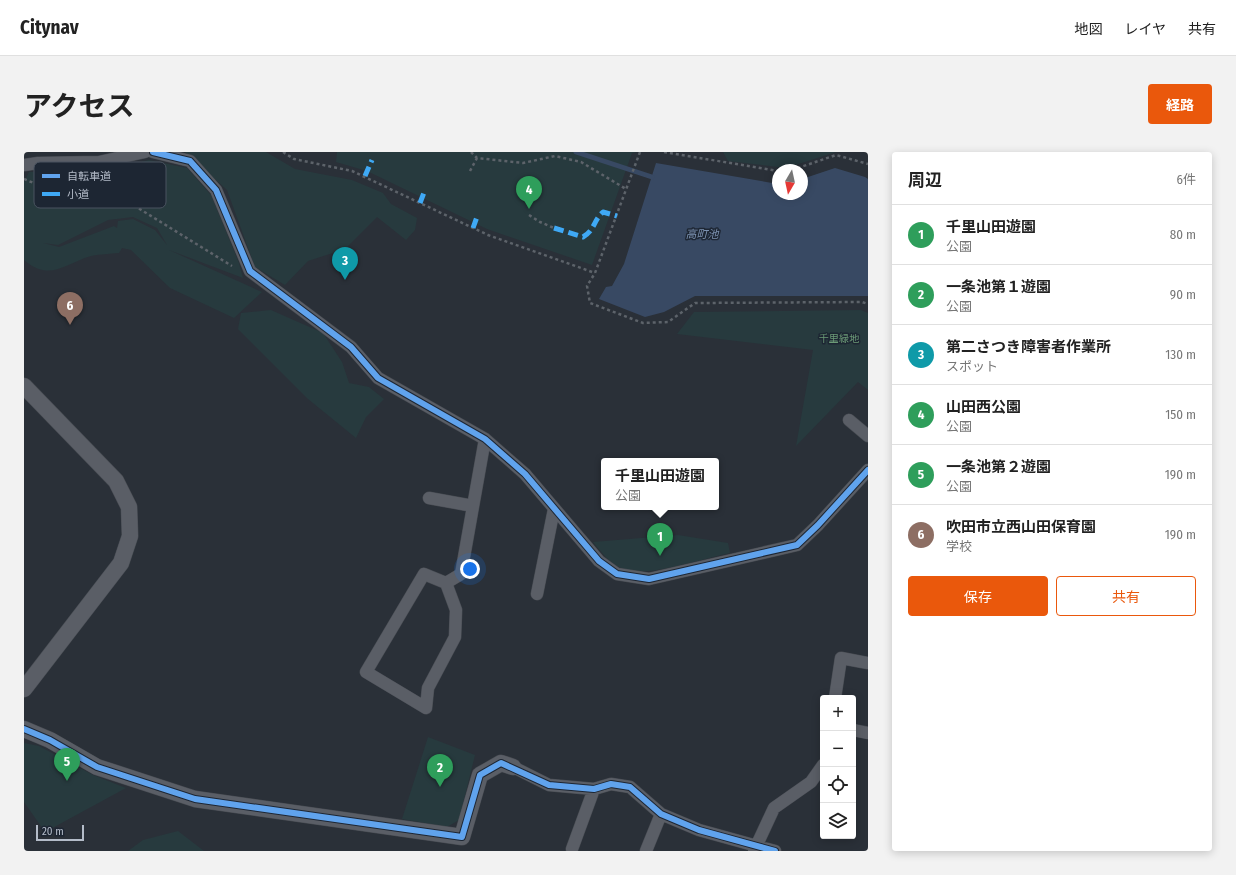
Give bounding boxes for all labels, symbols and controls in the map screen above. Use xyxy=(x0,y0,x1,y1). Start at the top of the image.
text: Citynav xyxy=(20,16,79,39)
text: 地図 xyxy=(1074,21,1102,38)
text: レイヤ xyxy=(1124,21,1166,38)
text: 共有 xyxy=(1188,21,1216,38)
button: 経路 xyxy=(1148,84,1212,124)
text: アクセス xyxy=(24,90,135,123)
legend xyxy=(34,162,166,208)
north arrow xyxy=(772,164,808,200)
text: 自転車道 xyxy=(67,170,111,183)
text: 周辺 xyxy=(908,170,942,191)
text: 6件 xyxy=(1177,172,1196,187)
pin: 4 xyxy=(516,176,542,209)
text: 小道 xyxy=(67,188,89,201)
text: 千里山田遊園 xyxy=(946,218,1036,236)
text: 1 xyxy=(918,227,924,242)
text: 80 m xyxy=(1170,227,1196,242)
water label: 高町池 xyxy=(686,228,719,241)
text: 公園 xyxy=(946,239,972,254)
pin: 3 xyxy=(332,247,358,280)
text: 一条池第１遊園 xyxy=(946,278,1051,296)
text: 2 xyxy=(918,287,924,302)
text: 90 m xyxy=(1170,287,1196,302)
pin: 6 xyxy=(57,292,83,325)
text: 公園 xyxy=(946,299,972,314)
park label: 千里緑地 xyxy=(819,333,860,345)
text: 第二さつき障害者作業所 xyxy=(946,338,1111,356)
text: 3 xyxy=(918,347,924,362)
text: 130 m xyxy=(1165,347,1196,362)
text: スポット xyxy=(946,359,998,374)
text: 山田西公園 xyxy=(946,398,1021,416)
text: 4 xyxy=(918,407,924,422)
text: 150 m xyxy=(1165,407,1196,422)
text: 公園 xyxy=(946,419,972,434)
popup xyxy=(601,458,719,510)
text: 一条池第２遊園 xyxy=(946,458,1051,476)
text: 千里山田遊園 xyxy=(615,467,705,485)
text: 5 xyxy=(918,467,924,482)
text: 190 m xyxy=(1165,467,1196,482)
text: 公園 xyxy=(946,479,972,494)
text: 公園 xyxy=(615,488,641,503)
text: 吹田市立西山田保育園 xyxy=(946,518,1096,536)
pin: 1 xyxy=(647,523,673,556)
text: 6 xyxy=(918,527,924,542)
text: 190 m xyxy=(1165,527,1196,542)
text: 学校 xyxy=(946,539,972,554)
your location xyxy=(460,559,480,579)
button: 保存 xyxy=(908,576,1048,616)
button: 共有 xyxy=(1056,576,1196,616)
map controls xyxy=(820,695,856,839)
button: + xyxy=(820,695,856,731)
button: − xyxy=(820,731,856,767)
pin: 5 xyxy=(54,748,80,781)
pin: 2 xyxy=(427,754,453,787)
button: locate xyxy=(820,767,856,803)
button: layers xyxy=(820,803,856,839)
scale bar xyxy=(36,823,84,842)
text: 20 m xyxy=(42,825,64,838)

